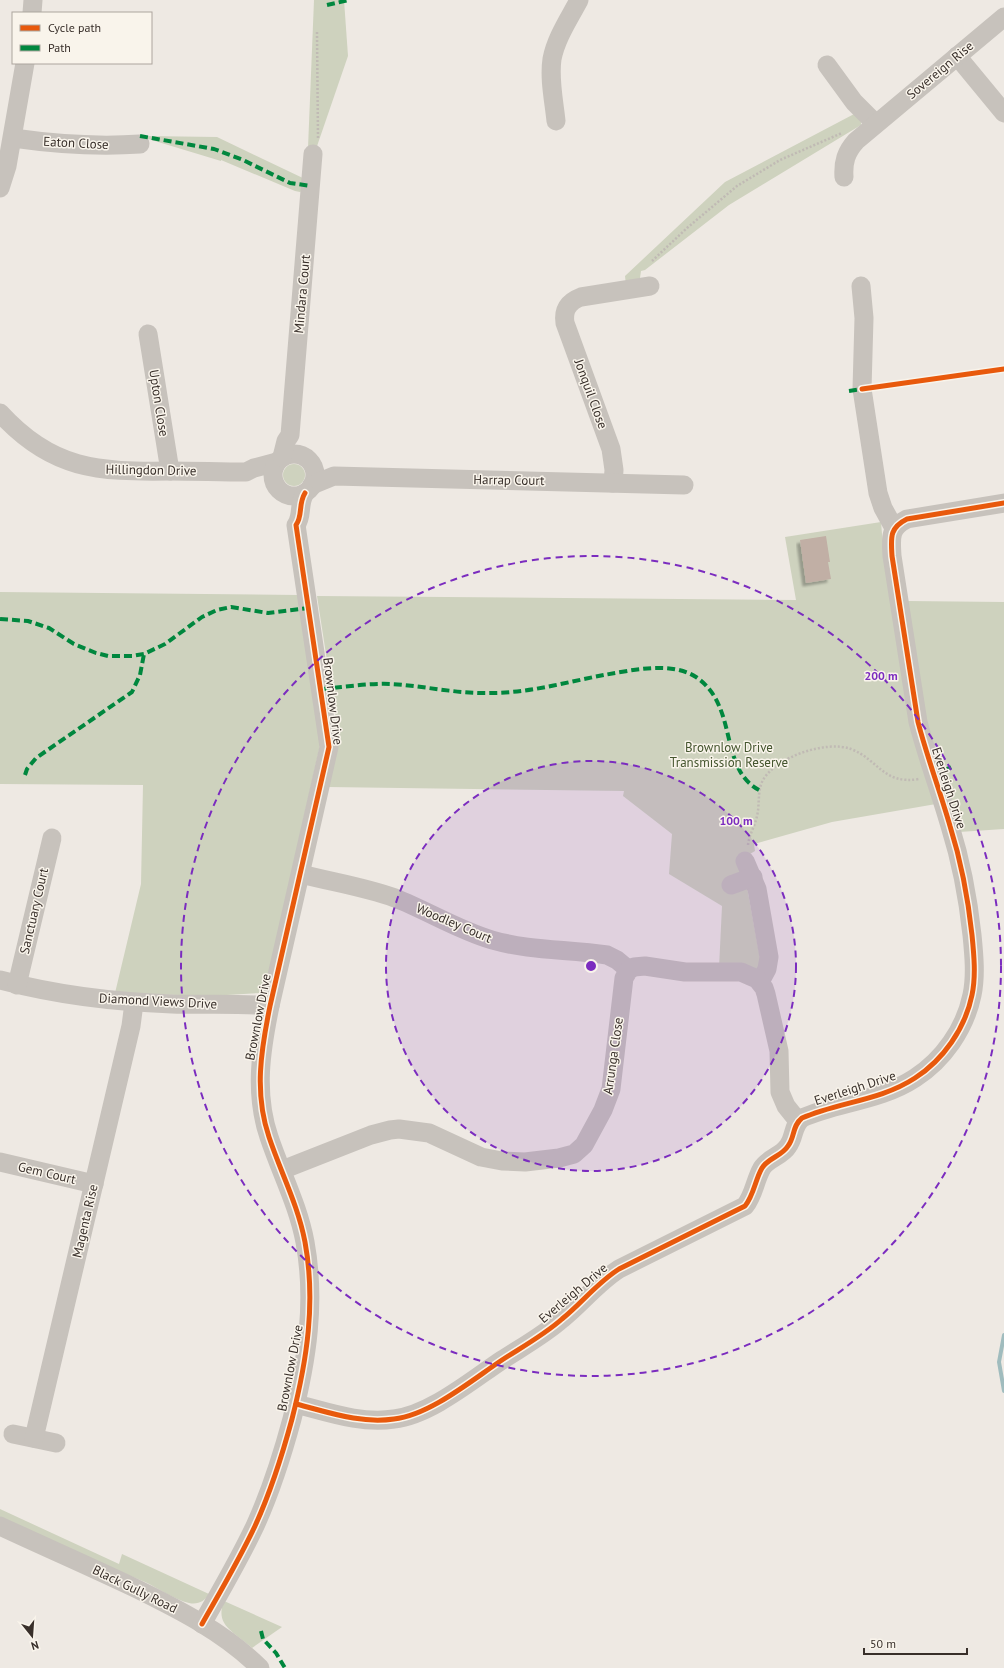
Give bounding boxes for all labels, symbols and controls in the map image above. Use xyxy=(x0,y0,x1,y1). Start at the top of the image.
legend xyxy=(12,12,152,64)
text: Cycle path xyxy=(48,20,101,35)
street label: Sovereign Rise xyxy=(903,37,977,103)
text: Path xyxy=(48,40,71,55)
street label: Eaton Close xyxy=(43,133,109,153)
street label: Mindara Court xyxy=(290,253,314,334)
street label: Jonquil Close xyxy=(570,356,611,431)
street label: Upton Close xyxy=(145,368,173,438)
street label: Hillingdon Drive xyxy=(105,461,197,479)
street label: Harrap Court xyxy=(473,471,545,489)
street label: Brownlow Drive xyxy=(319,656,347,746)
text: 200 m xyxy=(864,668,898,683)
park label: Brownlow Drive Transmission Reserve xyxy=(670,739,788,771)
street label: Everleigh Drive xyxy=(928,745,970,831)
text: 100 m xyxy=(719,813,753,828)
street label: Sanctuary Court xyxy=(16,866,52,956)
street label: Woodley Court xyxy=(414,899,495,947)
centre of rings xyxy=(584,959,598,973)
street label: Brownlow Drive xyxy=(241,972,275,1062)
street label: Diamond Views Drive xyxy=(99,989,217,1013)
street label: Arrunga Close xyxy=(599,1016,627,1096)
street label: Everleigh Drive xyxy=(812,1067,898,1109)
street label: Gem Court xyxy=(16,1158,78,1188)
street label: Magenta Rise xyxy=(68,1183,102,1259)
street label: Everleigh Drive xyxy=(535,1259,611,1327)
street label: Brownlow Drive xyxy=(273,1323,307,1413)
street label: Black Gully Road xyxy=(90,1561,180,1617)
north arrow xyxy=(12,1616,52,1656)
scale bar xyxy=(864,1630,967,1656)
text: 50 m xyxy=(870,1636,896,1651)
text: N xyxy=(29,1638,40,1653)

